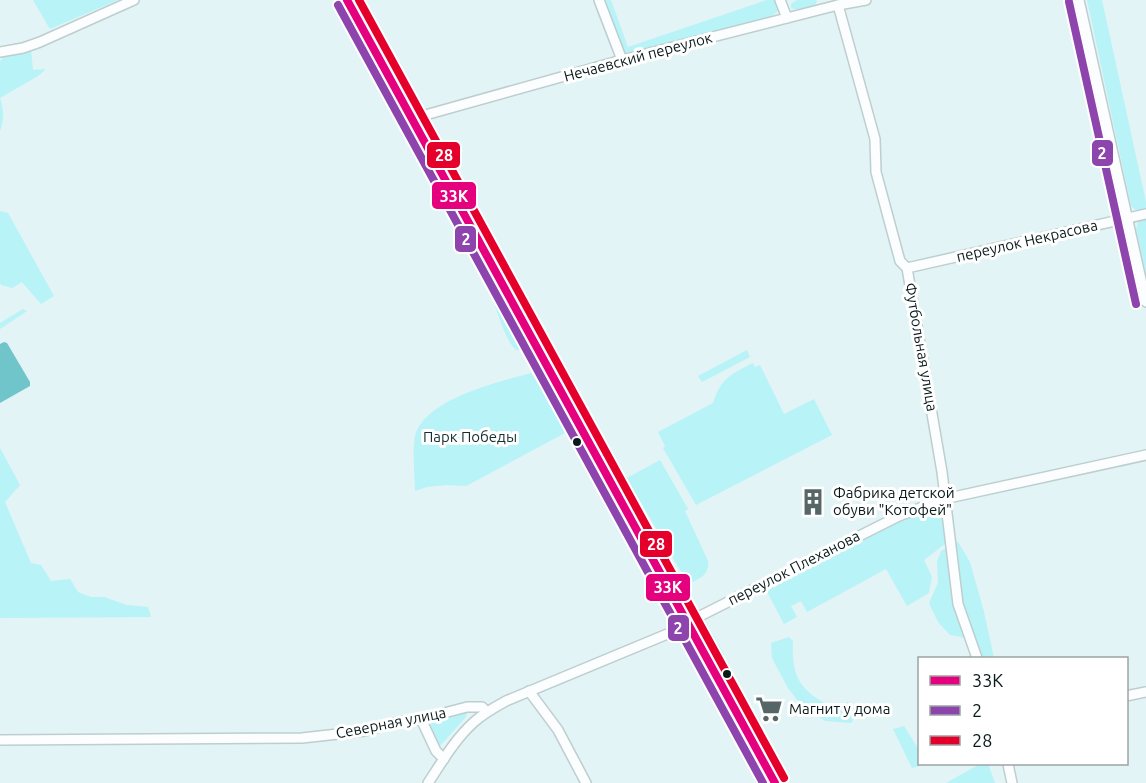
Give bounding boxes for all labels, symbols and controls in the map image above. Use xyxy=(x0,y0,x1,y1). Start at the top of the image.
street label: Нечаевский переулок xyxy=(562,28,714,85)
line badge: 2 xyxy=(1091,139,1114,167)
line badge: 28 xyxy=(426,141,461,169)
text: 2 xyxy=(1097,144,1107,162)
text: 28 xyxy=(435,146,453,164)
line badge: 33К xyxy=(431,181,477,210)
text: 33К xyxy=(440,187,469,205)
street label: переулок Некрасова xyxy=(955,216,1099,265)
line badge: 2 xyxy=(454,225,477,253)
text: 2 xyxy=(461,230,471,248)
street label: Футбольная улица xyxy=(902,281,941,413)
park label: Парк Победы xyxy=(423,428,517,445)
unlabelled marker xyxy=(571,436,583,448)
place label: Фабрика детской обуви "Котофей" xyxy=(833,484,955,518)
building icon: Фабрика детской обуви "Котофей" xyxy=(798,487,828,517)
street label: переулок Плеханова xyxy=(725,527,863,608)
line badge: 28 xyxy=(639,530,673,558)
text: 28 xyxy=(647,535,665,553)
line badge: 33К xyxy=(645,573,691,602)
text: 33К xyxy=(654,578,683,596)
line badge: 2 xyxy=(667,614,690,642)
text: 2 xyxy=(673,619,683,637)
legend xyxy=(918,657,1128,765)
unlabelled marker xyxy=(721,668,733,680)
text: 33К xyxy=(972,670,1003,690)
supermarket icon: Магнит у дома xyxy=(754,694,784,724)
place label: Магнит у дома xyxy=(789,700,890,717)
text: 2 xyxy=(972,700,982,720)
street label: Северная улица xyxy=(334,703,447,742)
text: 28 xyxy=(972,730,992,750)

